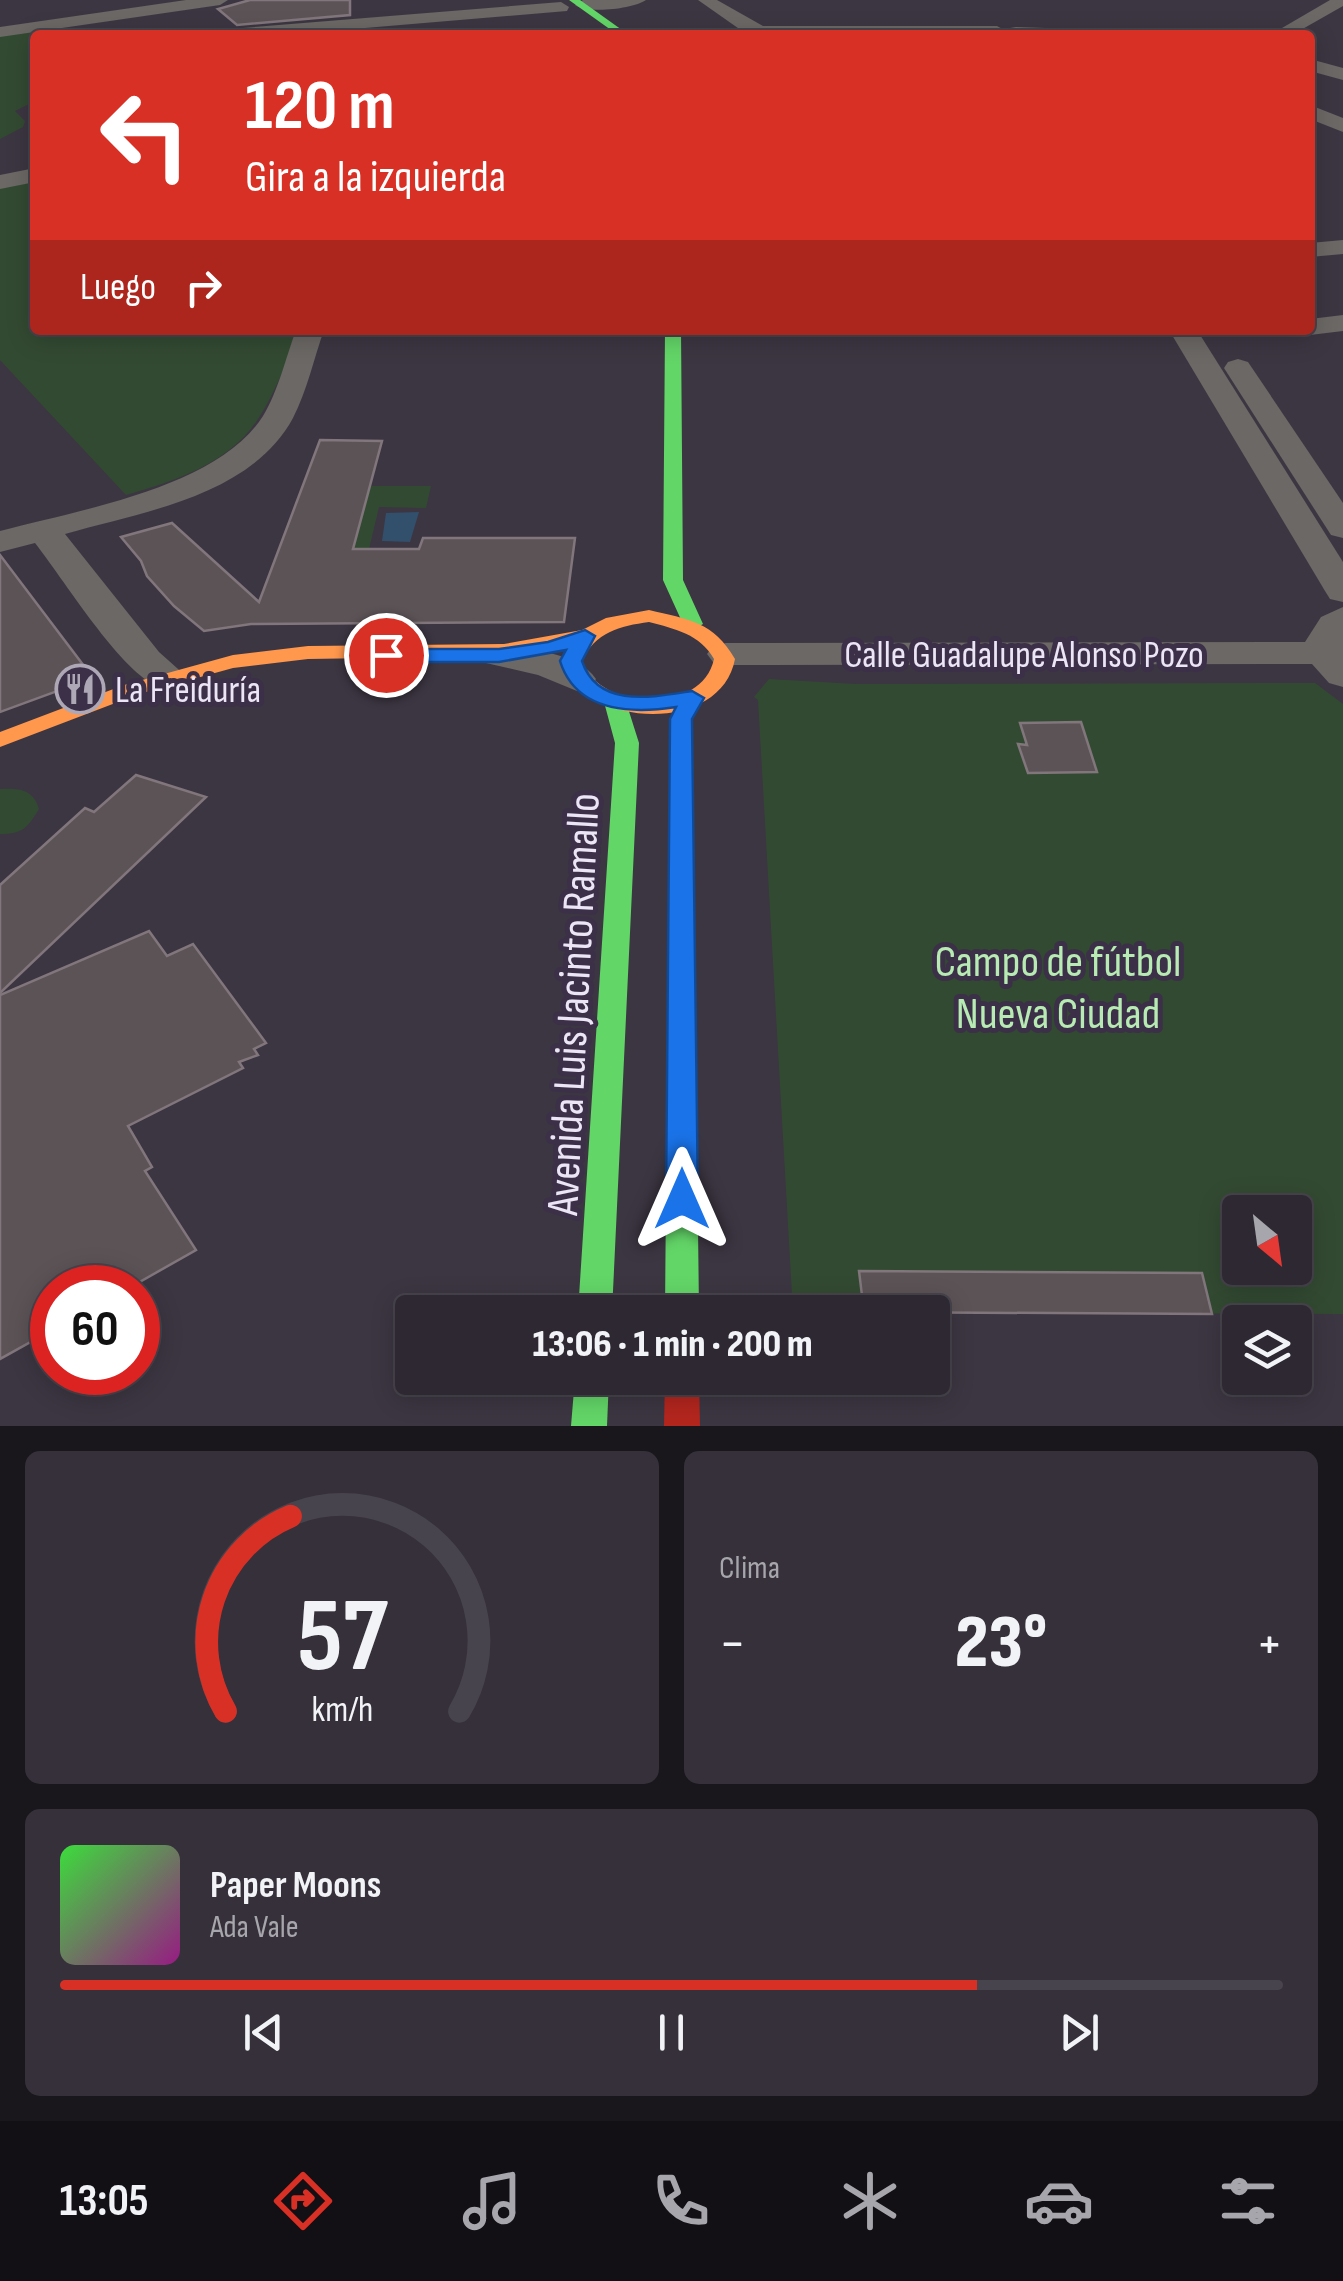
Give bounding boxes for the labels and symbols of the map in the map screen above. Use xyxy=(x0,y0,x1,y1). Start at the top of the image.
pin xyxy=(344,613,429,698)
street label: Calle Guadalupe Alonso Pozo xyxy=(844,633,1204,678)
restaurant icon: La Freiduría xyxy=(54,663,106,715)
place label: La Freiduría xyxy=(115,668,261,713)
street label: Avenida Luis Jacinto Ramallo xyxy=(536,792,613,1218)
park label: Campo de fútbol Nueva Ciudad xyxy=(934,935,1182,1042)
position arrow xyxy=(630,1147,734,1251)
north arrow xyxy=(1222,1195,1312,1285)
speed limit sign: 60 xyxy=(30,1265,160,1395)

